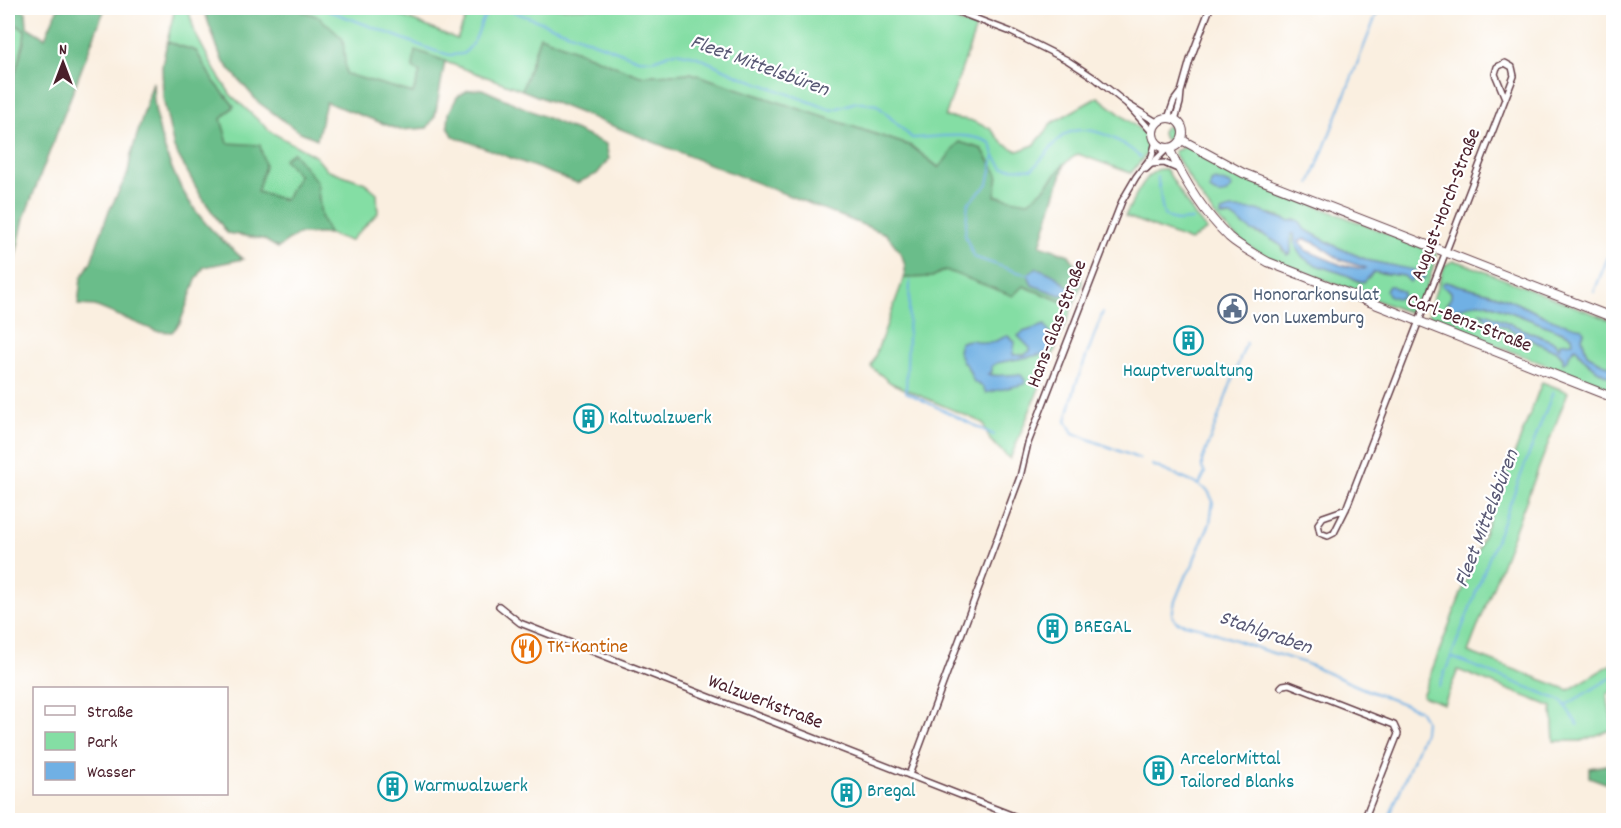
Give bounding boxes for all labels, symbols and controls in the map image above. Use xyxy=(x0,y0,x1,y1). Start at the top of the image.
water label: Fleet Mittelsbüren xyxy=(686,28,833,106)
north arrow xyxy=(33,33,93,93)
text: N xyxy=(59,39,67,62)
street label: August-Horch-Straße xyxy=(1405,124,1489,285)
street label: Hans-Glas-Straße xyxy=(1021,256,1095,392)
place label: Honorarkonsulat von Luxemburg xyxy=(1253,282,1379,333)
street label: Carl-Benz-Straße xyxy=(1403,287,1536,361)
public building icon: Honorarkonsulat von Luxemburg xyxy=(1216,292,1248,324)
building icon: Hauptverwaltung xyxy=(1172,325,1204,357)
place label: Hauptverwaltung xyxy=(1123,358,1253,386)
building icon: Kaltwalzwerk xyxy=(572,403,604,435)
place label: Kaltwalzwerk xyxy=(609,405,712,433)
water label: Fleet Mittelsbüren xyxy=(1448,445,1528,592)
water label: Stahlgraben xyxy=(1215,604,1317,664)
building icon: BREGAL xyxy=(1037,612,1069,644)
place label: BREGAL xyxy=(1074,614,1132,642)
restaurant icon: TK-Kantine xyxy=(510,632,542,664)
place label: TK-Kantine xyxy=(547,634,628,662)
street label: Walzwerkstraße xyxy=(703,668,827,738)
legend xyxy=(33,687,228,795)
text: Straße xyxy=(87,701,133,726)
text: Park xyxy=(87,731,118,756)
place label: ArcelorMittal Tailored Blanks xyxy=(1180,746,1294,797)
building icon: ArcelorMittal Tailored Blanks xyxy=(1143,755,1175,787)
text: Wasser xyxy=(87,761,136,786)
building icon: Warmwalzwerk xyxy=(377,771,409,803)
place label: Warmwalzwerk xyxy=(414,773,528,801)
building icon: Bregal xyxy=(830,776,862,808)
place label: Bregal xyxy=(867,778,916,806)

